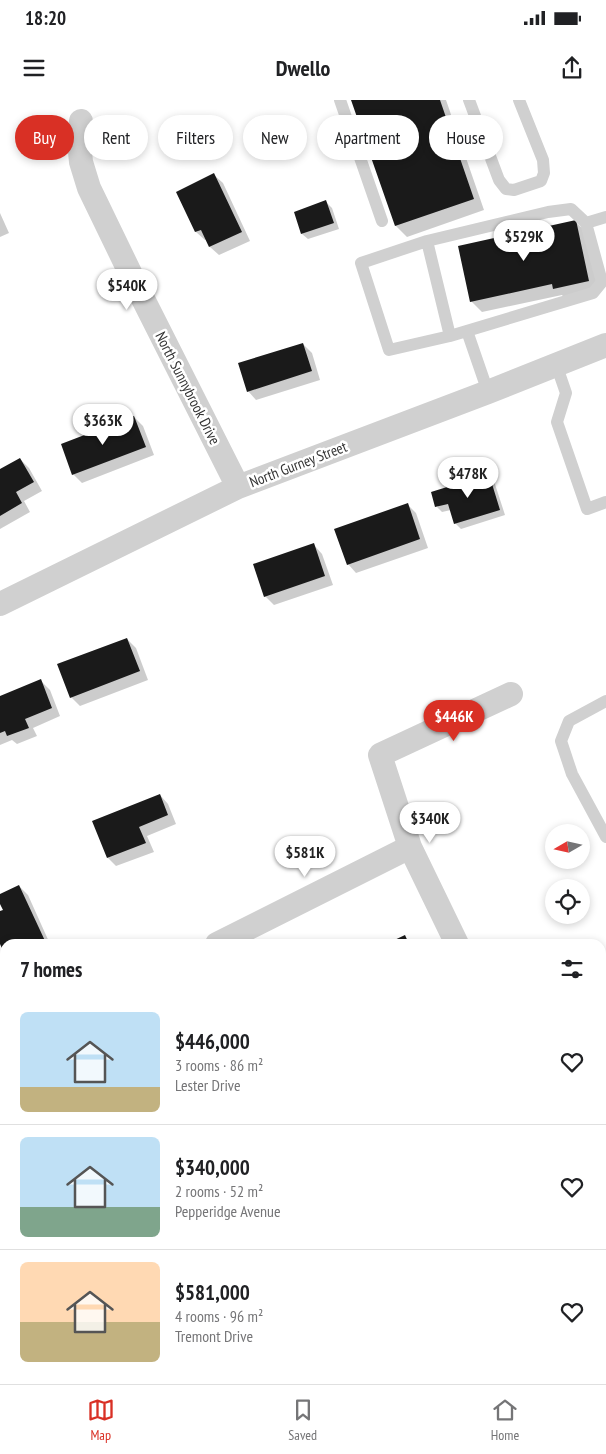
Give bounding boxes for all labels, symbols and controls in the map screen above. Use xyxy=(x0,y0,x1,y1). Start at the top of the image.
text: 18:20 xyxy=(25,6,66,30)
icon: menu xyxy=(20,54,48,82)
text: Dwello xyxy=(276,54,330,82)
icon: share xyxy=(558,54,586,82)
chip: Buy xyxy=(15,115,74,160)
chip: Rent xyxy=(84,115,148,160)
chip: Filters xyxy=(158,115,233,160)
chip: New xyxy=(243,115,307,160)
chip: Apartment xyxy=(317,115,419,160)
chip: House xyxy=(429,115,503,160)
pin: $529K xyxy=(489,220,559,262)
text: $529K xyxy=(505,226,543,246)
pin: $540K xyxy=(92,268,162,311)
text: $540K xyxy=(108,275,146,295)
street label: North Sunnybrook Drive xyxy=(151,328,225,448)
pin: $363K xyxy=(68,404,138,446)
text: $363K xyxy=(84,410,122,430)
street label: North Gurney Street xyxy=(247,437,349,491)
pin: $478K xyxy=(433,456,503,499)
text: $478K xyxy=(449,463,487,483)
pin: $446K xyxy=(419,700,489,742)
text: $446K xyxy=(435,706,473,726)
pin: $340K xyxy=(395,802,465,844)
text: $340K xyxy=(411,808,449,828)
north arrow xyxy=(545,824,590,869)
map controls xyxy=(545,824,590,924)
pin: $581K xyxy=(270,836,340,878)
text: $581K xyxy=(286,842,324,862)
button: locate xyxy=(545,879,590,924)
icon: filters xyxy=(558,955,586,983)
text: 7 homes xyxy=(20,956,82,983)
text: $446,000 xyxy=(175,1028,250,1055)
icon: home xyxy=(60,1032,120,1092)
icon: heart xyxy=(558,1048,586,1076)
text: 3 rooms · 86 m² xyxy=(175,1055,263,1075)
text: Lester Drive xyxy=(175,1075,241,1095)
text: $340,000 xyxy=(175,1154,250,1181)
icon: home xyxy=(60,1157,120,1217)
icon: heart xyxy=(558,1173,586,1201)
text: 2 rooms · 52 m² xyxy=(175,1181,263,1201)
text: Pepperidge Avenue xyxy=(175,1201,281,1221)
text: $581,000 xyxy=(175,1279,250,1306)
icon: home xyxy=(60,1282,120,1342)
icon: heart xyxy=(558,1298,586,1326)
text: 4 rooms · 96 m² xyxy=(175,1306,263,1326)
text: Tremont Drive xyxy=(175,1326,253,1346)
tab: Map xyxy=(87,1396,115,1444)
tab: Saved xyxy=(288,1396,317,1444)
tab: Home xyxy=(491,1396,519,1444)

